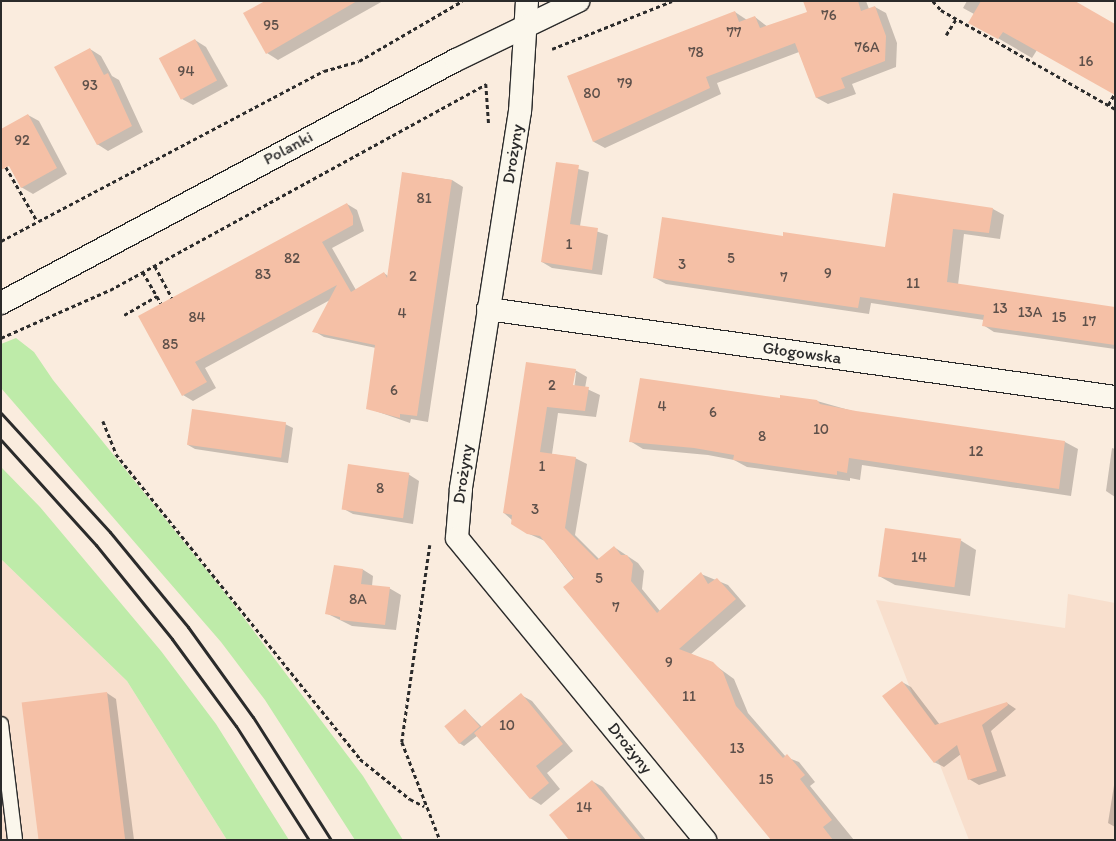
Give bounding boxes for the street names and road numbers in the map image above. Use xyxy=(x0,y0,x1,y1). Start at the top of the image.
street label: Drożyny xyxy=(498,123,528,185)
street label: Polanki xyxy=(260,126,316,170)
street label: Głogowska xyxy=(761,337,843,369)
street label: Drożyny xyxy=(449,443,477,505)
street label: Drożyny xyxy=(603,718,657,778)

